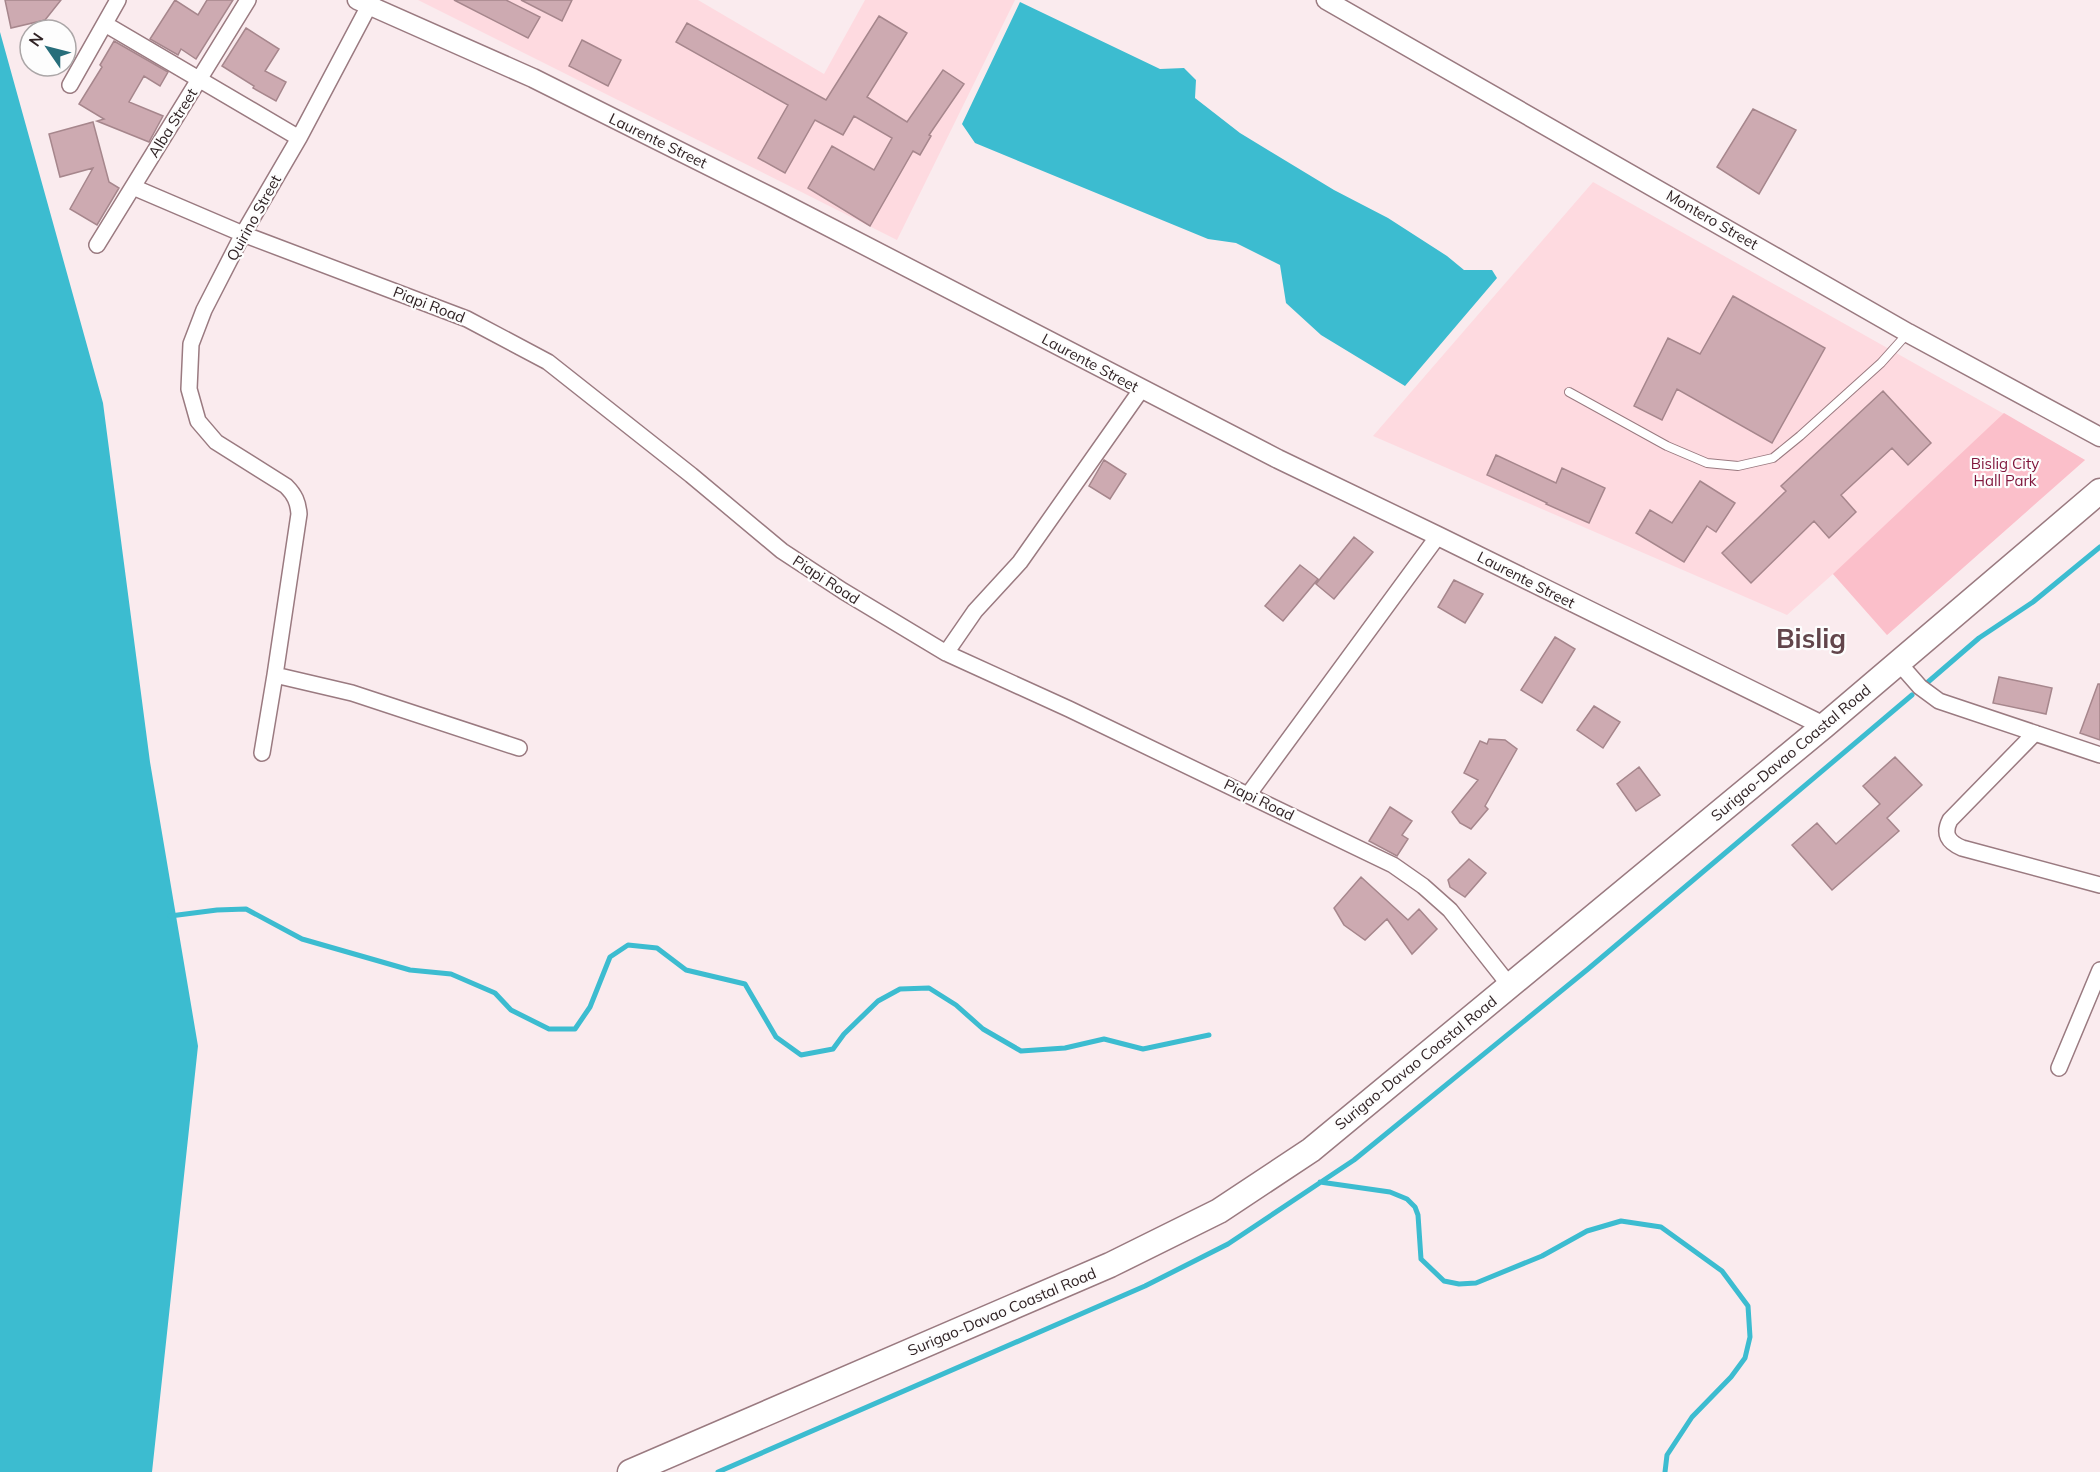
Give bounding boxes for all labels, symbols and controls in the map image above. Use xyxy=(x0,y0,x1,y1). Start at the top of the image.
north arrow xyxy=(18,18,78,78)
text: N xyxy=(24,29,47,50)
street label: Alba Street xyxy=(144,85,201,161)
street label: Laurente Street xyxy=(606,109,710,173)
street label: Quirino Street xyxy=(222,171,285,264)
street label: Montero Street xyxy=(1663,186,1762,254)
street label: Piapi Road xyxy=(390,282,468,327)
street label: Laurente Street xyxy=(1039,329,1142,396)
park label: Bislig City Hall Park xyxy=(1971,454,2039,490)
street label: Laurente Street xyxy=(1474,547,1578,612)
street label: Piapi Road xyxy=(789,551,863,608)
district label: Bislig xyxy=(1776,621,1846,655)
street label: Surigao-Davao Coastal Road xyxy=(1707,680,1874,825)
street label: Piapi Road xyxy=(1221,774,1297,825)
street label: Surigao-Davao Coastal Road xyxy=(1331,991,1500,1134)
street label: Surigao-Davao Coastal Road xyxy=(905,1263,1099,1360)

